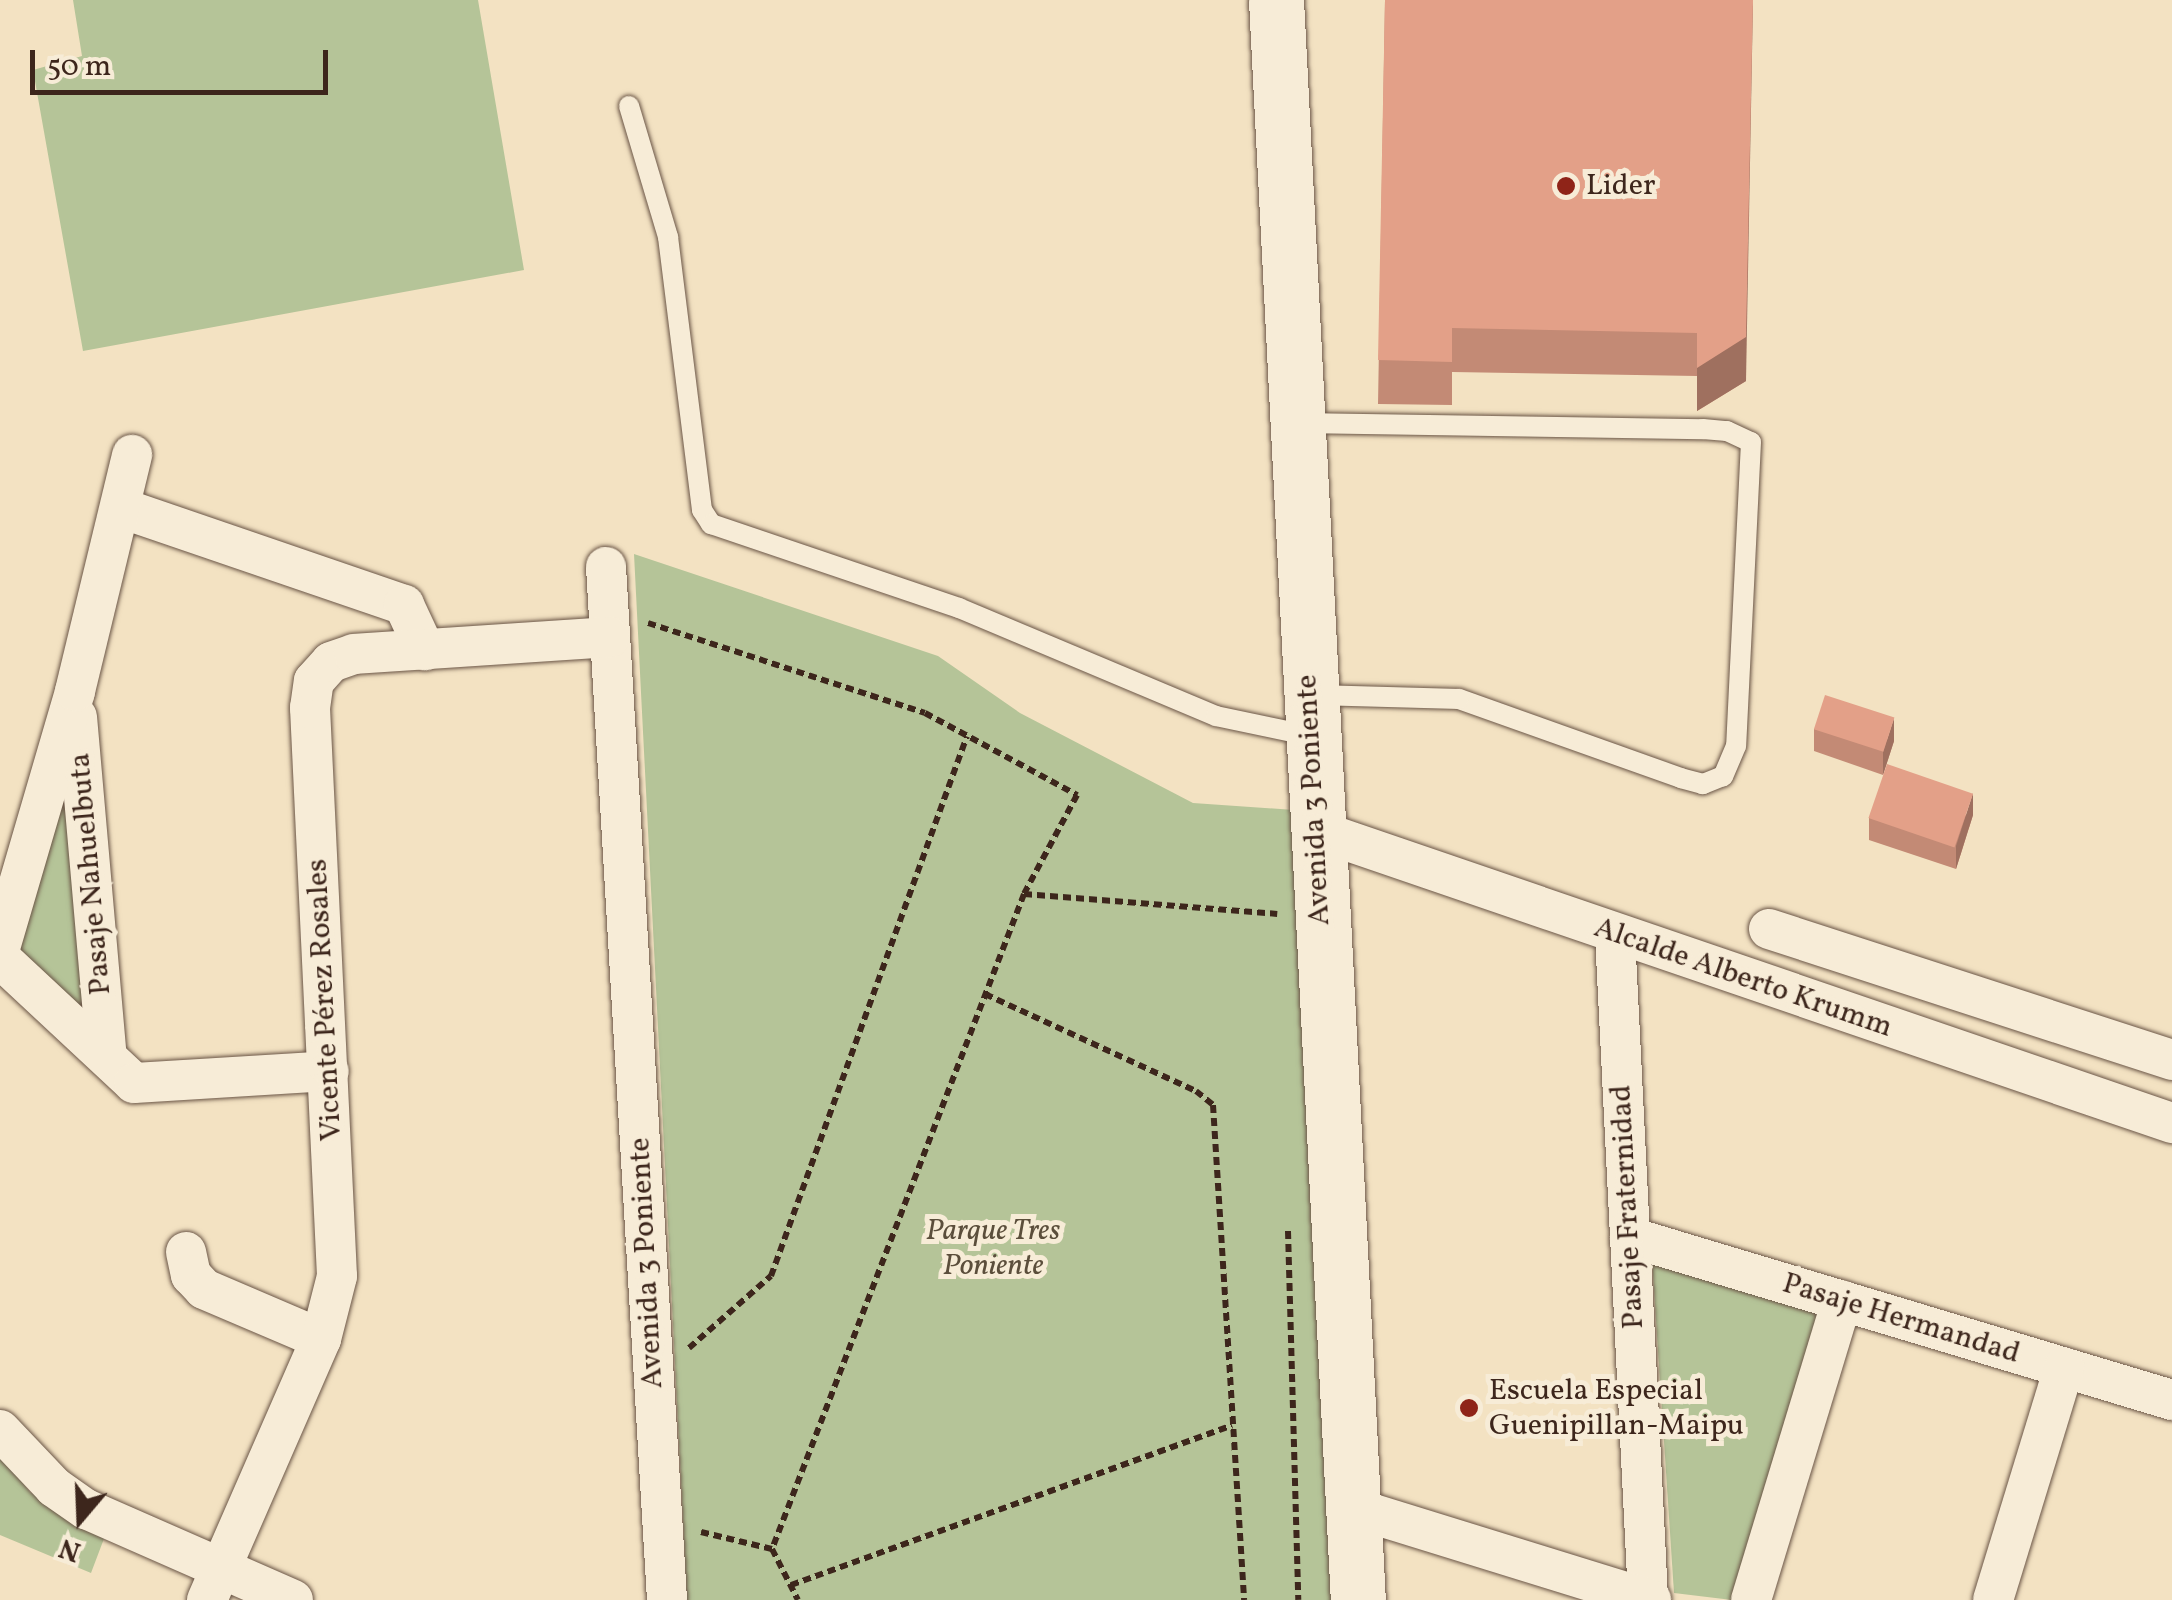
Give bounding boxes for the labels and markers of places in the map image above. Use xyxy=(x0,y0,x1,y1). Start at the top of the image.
place label: Lider xyxy=(1586,168,1656,204)
marker: Lider xyxy=(1555,175,1577,197)
place label: Escuela Especial Guenipillan-Maipu xyxy=(1489,1373,1744,1444)
marker: Escuela Especial Guenipillan-Maipu xyxy=(1458,1397,1480,1419)

